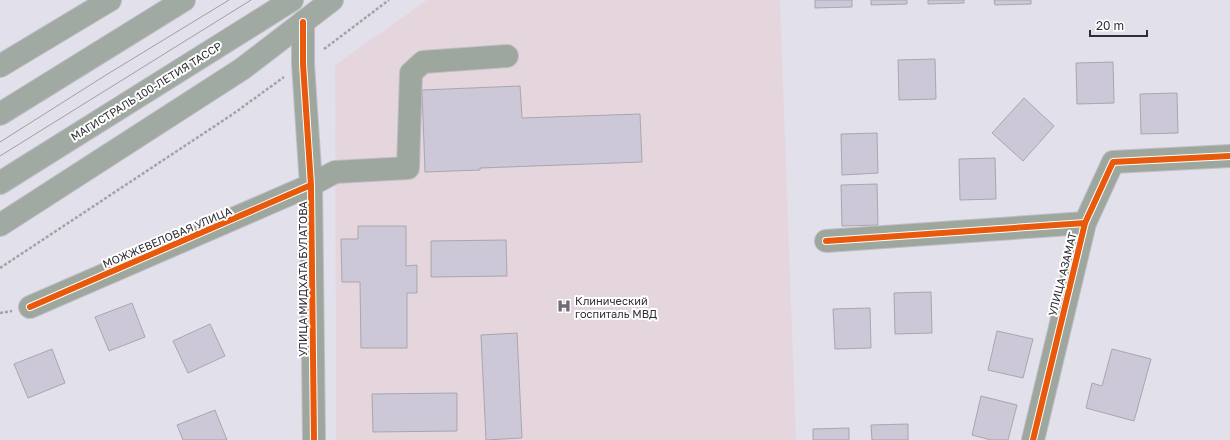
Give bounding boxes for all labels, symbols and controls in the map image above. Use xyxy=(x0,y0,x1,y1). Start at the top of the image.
scale bar xyxy=(1090,12,1147,38)
text: 20 m xyxy=(1096,18,1124,33)
street label: МАГИСТРАЛЬ 100-ЛЕТИЯ ТАССР xyxy=(68,39,224,143)
street label: УЛИЦА МИДХАТА БУЛАТОВА xyxy=(296,201,309,357)
street label: МОЖЖЕВЕЛОВАЯ УЛИЦА xyxy=(100,204,234,270)
street label: УЛИЦА АЗАМАТ xyxy=(1045,231,1079,317)
place label: Клинический госпиталь МВД xyxy=(575,294,657,320)
hospital icon: Клинический госпиталь МВД xyxy=(556,298,572,314)

